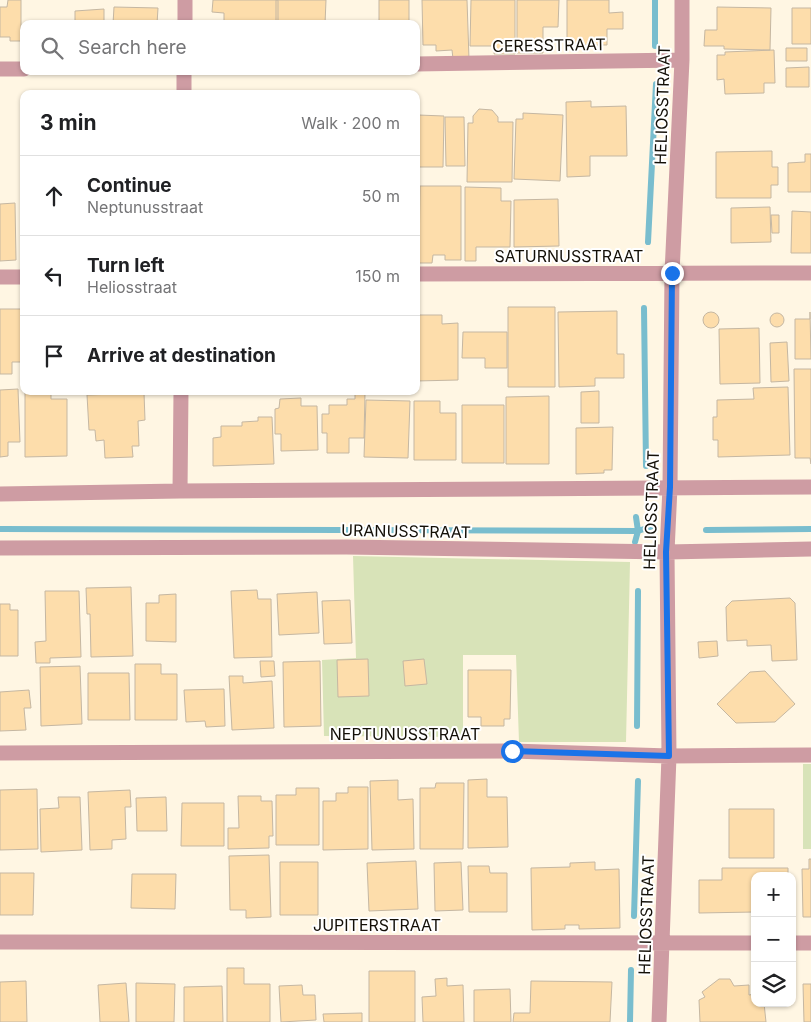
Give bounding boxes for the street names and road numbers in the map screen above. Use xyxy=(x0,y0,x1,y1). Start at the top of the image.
street label: CERESSTRAAT xyxy=(492,34,606,56)
street label: HELIOSSTRAAT xyxy=(650,45,674,165)
street label: SATURNUSSTRAAT xyxy=(495,246,643,266)
street label: HELIOSSTRAAT xyxy=(639,450,663,570)
street label: URANUSSTRAAT xyxy=(341,520,471,542)
street label: NEPTUNUSSTRAAT xyxy=(330,724,480,744)
street label: HELIOSSTRAAT xyxy=(634,855,658,975)
street label: JUPITERSTRAAT xyxy=(313,915,441,935)

